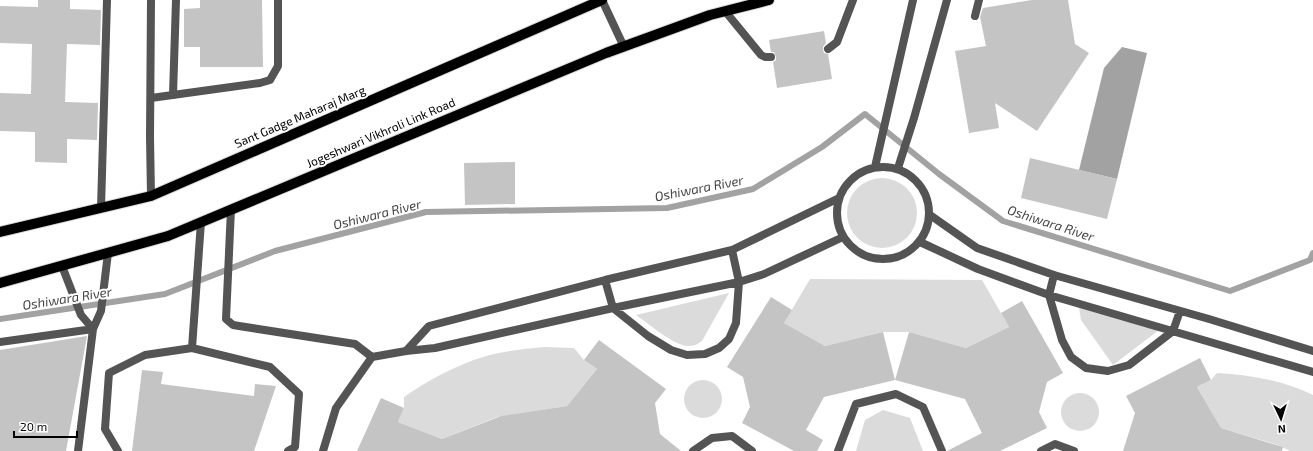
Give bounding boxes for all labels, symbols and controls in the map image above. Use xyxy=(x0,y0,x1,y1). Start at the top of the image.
street label: Sant Gadge Maharaj Marg xyxy=(232,82,368,151)
street label: Jogeshwari Vikhroli Link Road xyxy=(304,94,457,170)
water label: Oshiwara River xyxy=(653,171,746,204)
water label: Oshiwara River xyxy=(331,195,423,233)
water label: Oshiwara River xyxy=(1006,201,1097,245)
water label: Oshiwara River xyxy=(21,283,114,313)
north arrow xyxy=(1261,399,1301,439)
scale bar xyxy=(14,413,77,439)
text: 20 m xyxy=(20,419,47,433)
text: N xyxy=(1277,423,1286,436)

